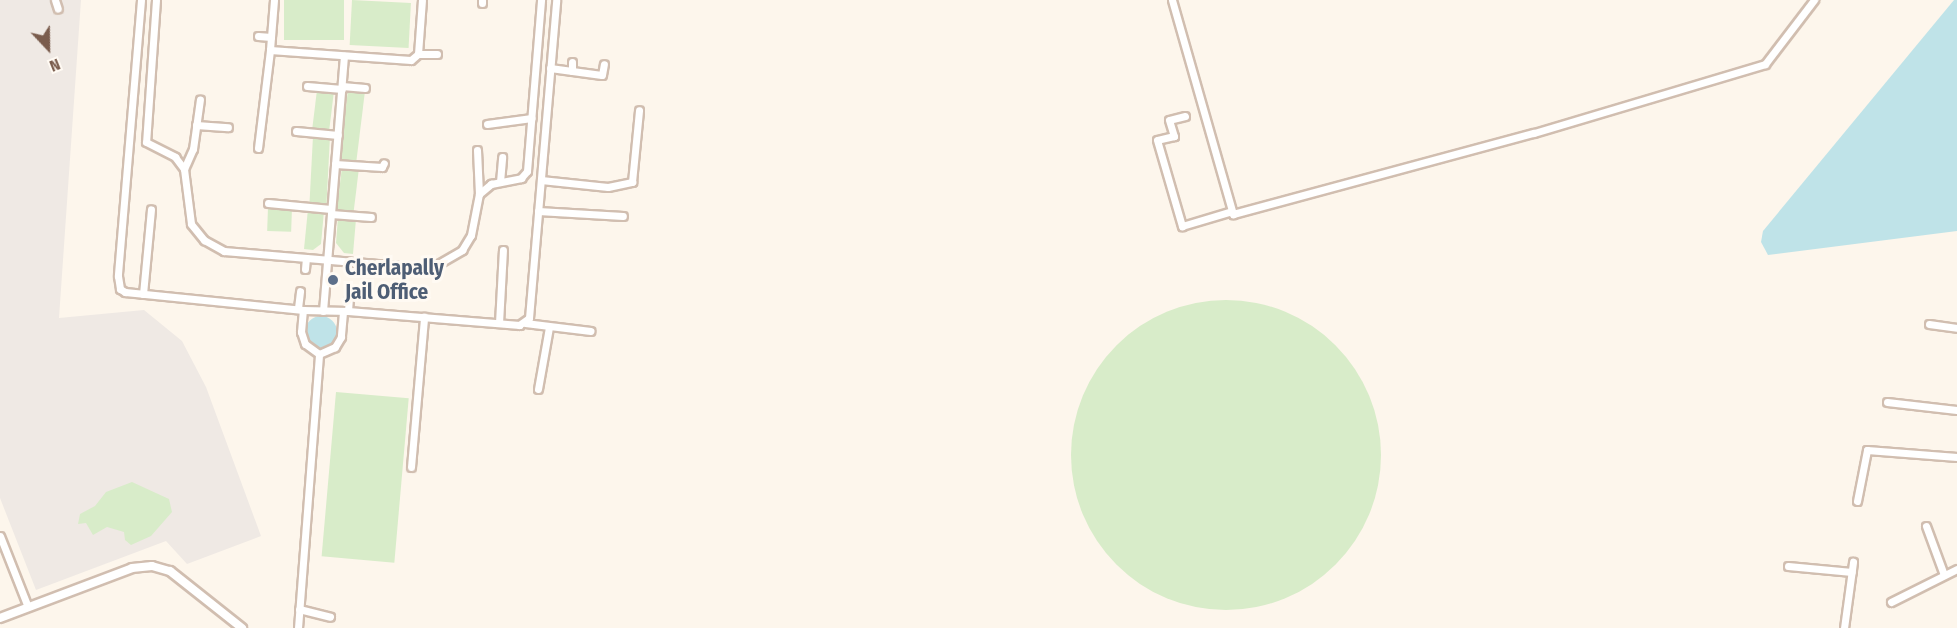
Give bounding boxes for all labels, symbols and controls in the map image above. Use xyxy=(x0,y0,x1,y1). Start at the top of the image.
north arrow xyxy=(18,18,78,78)
text: N xyxy=(47,55,63,76)
place label: Cherlapally Jail Office xyxy=(345,255,444,305)
marker: Cherlapally Jail Office xyxy=(326,273,340,287)

